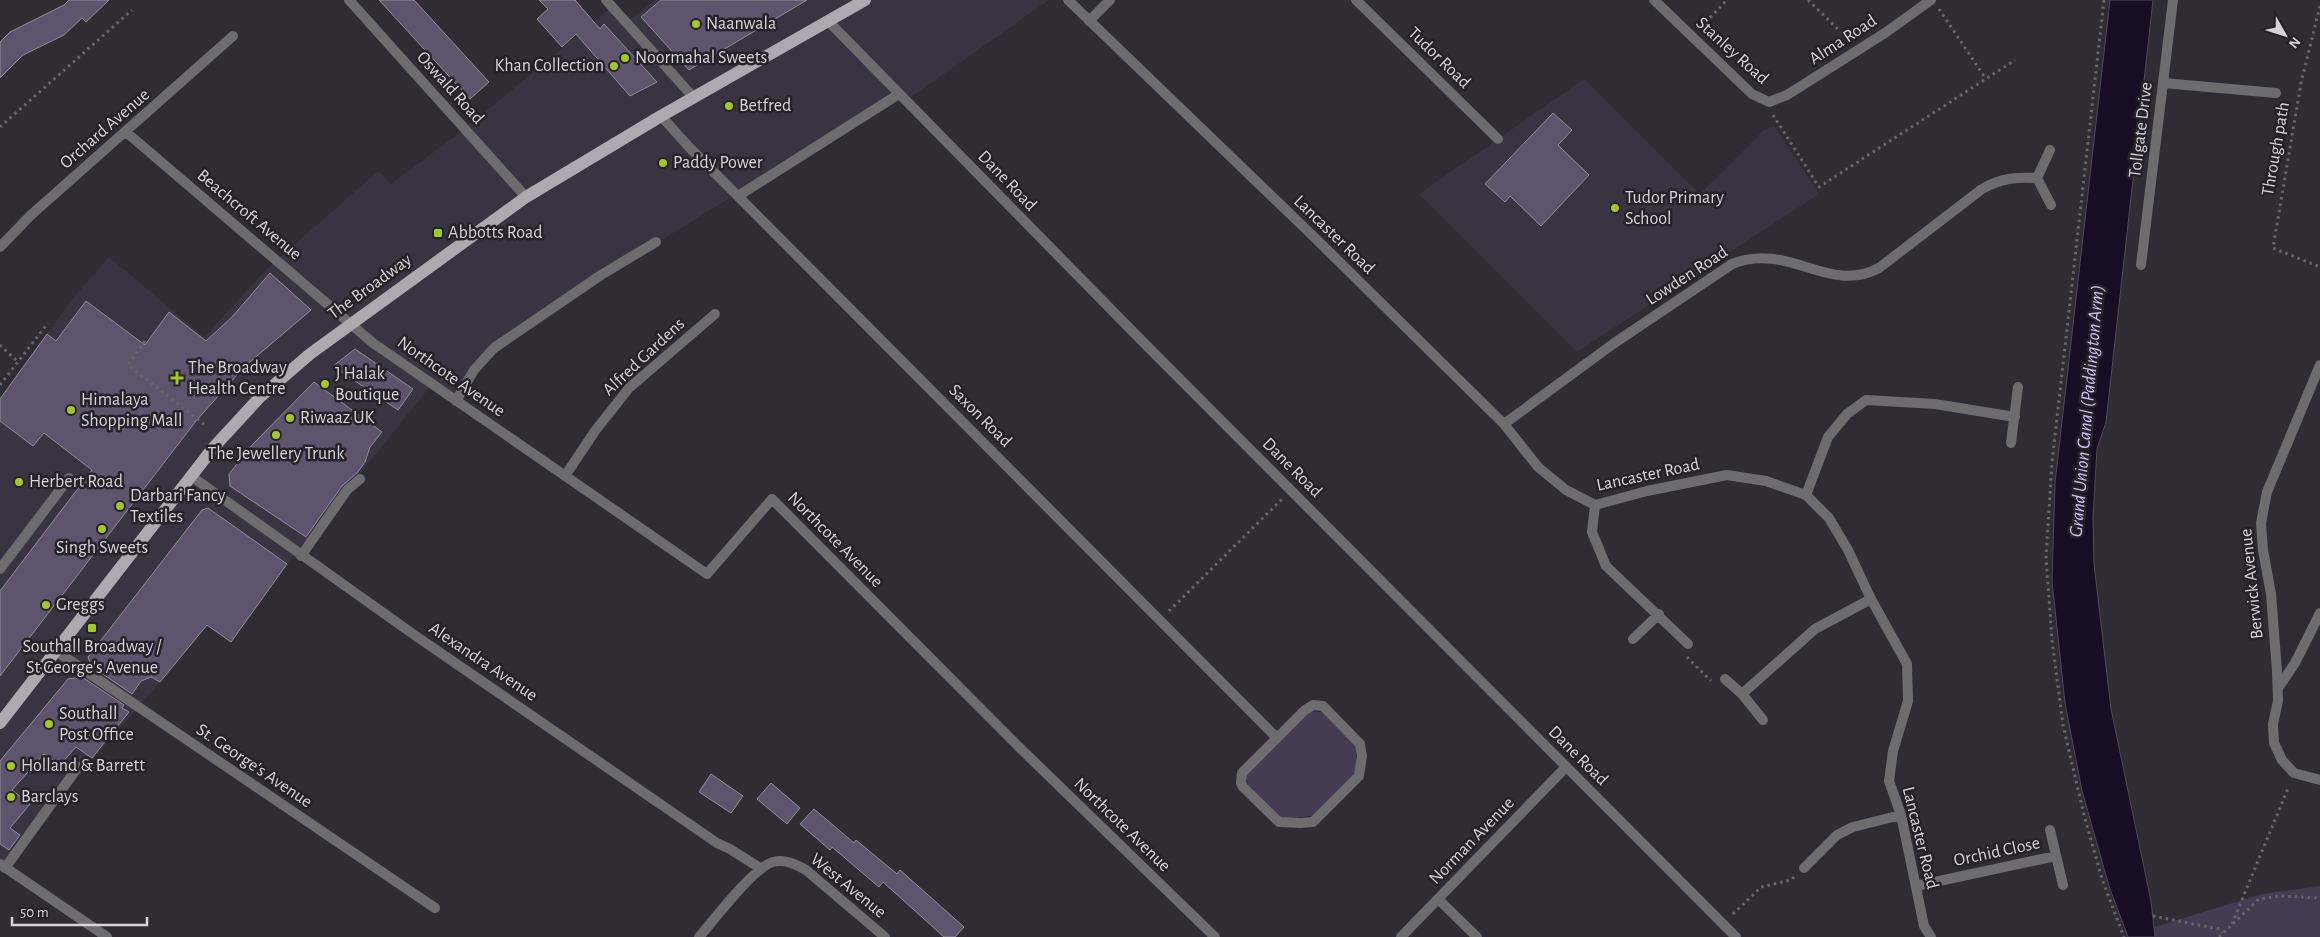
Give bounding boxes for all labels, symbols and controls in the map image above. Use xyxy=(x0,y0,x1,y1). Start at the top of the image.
north arrow xyxy=(2260,10,2310,60)
street label: Alma Road xyxy=(1806,12,1880,68)
street label: Stanley Road xyxy=(1692,14,1772,88)
place label: Naanwala xyxy=(706,15,776,33)
marker: Naanwala xyxy=(690,18,702,30)
street label: Tudor Road xyxy=(1404,24,1474,92)
text: N xyxy=(2286,34,2303,51)
street label: Oswald Road xyxy=(413,48,487,128)
place label: Noormahal Sweets xyxy=(635,49,767,67)
marker: Noormahal Sweets xyxy=(619,52,631,64)
place label: Khan Collection xyxy=(494,57,604,75)
marker: Khan Collection xyxy=(608,60,620,72)
street label: Tollgate Drive xyxy=(2126,81,2156,179)
street label: Orchard Avenue xyxy=(57,85,153,173)
place label: Betfred xyxy=(739,97,791,115)
marker: Betfred xyxy=(723,100,735,112)
street label: Through path xyxy=(2259,101,2293,197)
street label: Dane Road xyxy=(974,147,1040,215)
place label: Paddy Power xyxy=(673,154,763,172)
marker: Paddy Power xyxy=(657,157,669,169)
street label: Beachcroft Avenue xyxy=(193,166,305,264)
place label: Tudor Primary School xyxy=(1625,189,1724,228)
street label: Lancaster Road xyxy=(1290,192,1378,278)
marker: Tudor Primary School xyxy=(1609,202,1621,214)
place label: Abbotts Road xyxy=(448,224,543,242)
marker: Abbotts Road xyxy=(432,227,444,239)
street label: Lowden Road xyxy=(1643,243,1731,309)
street label: The Broadway xyxy=(325,251,415,323)
water label: Grand Union Canal (Paddington Arm) xyxy=(2067,284,2107,538)
street label: Alfred Gardens xyxy=(600,315,688,399)
street label: Northcote Avenue xyxy=(394,333,508,421)
place label: The Broadway Health Centre xyxy=(188,359,287,398)
place label: J Halak Boutique xyxy=(335,365,399,404)
marker: The Broadway Health Centre xyxy=(170,371,184,385)
marker: J Halak Boutique xyxy=(319,378,331,390)
street label: Saxon Road xyxy=(945,381,1015,451)
place label: Himalaya Shopping Mall xyxy=(81,391,182,430)
marker: Himalaya Shopping Mall xyxy=(65,404,77,416)
place label: Riwaaz UK xyxy=(300,409,374,427)
marker: Riwaaz UK xyxy=(284,412,296,424)
marker: The Jewellery Trunk xyxy=(270,429,282,441)
street label: Dane Road xyxy=(1259,435,1325,501)
place label: The Jewellery Trunk xyxy=(208,445,345,463)
street label: Lancaster Road xyxy=(1595,455,1701,495)
place label: Herbert Road xyxy=(29,473,123,491)
marker: Herbert Road xyxy=(13,476,25,488)
place label: Darbari Fancy Textiles xyxy=(130,487,226,526)
street label: Northcote Avenue xyxy=(784,489,886,591)
marker: Darbari Fancy Textiles xyxy=(114,500,126,512)
marker: Singh Sweets xyxy=(96,523,108,535)
street label: Berwick Avenue xyxy=(2237,528,2267,640)
place label: Singh Sweets xyxy=(56,539,148,557)
place label: Greggs xyxy=(56,596,105,614)
marker: Greggs xyxy=(40,599,52,611)
street label: Alexandra Avenue xyxy=(425,619,541,705)
marker: Southall Broadway / St George's Avenue xyxy=(86,622,98,634)
place label: Southall Broadway / St George's Avenue xyxy=(23,638,162,677)
place label: Southall Post Office xyxy=(59,705,134,744)
marker: Southall Post Office xyxy=(43,718,55,730)
street label: St. George's Avenue xyxy=(193,721,315,811)
street label: Dane Road xyxy=(1545,723,1611,789)
place label: Holland & Barrett xyxy=(21,757,145,775)
marker: Holland & Barrett xyxy=(5,760,17,772)
street label: Northcote Avenue xyxy=(1070,775,1174,875)
street label: Lancaster Road xyxy=(1899,785,1941,891)
place label: Barclays xyxy=(21,788,78,806)
marker: Barclays xyxy=(5,791,17,803)
street label: Norman Avenue xyxy=(1426,794,1518,888)
street label: Orchid Close xyxy=(1952,834,2042,870)
street label: West Avenue xyxy=(807,850,889,922)
scale bar xyxy=(12,894,148,926)
text: 50 m xyxy=(20,905,49,920)

